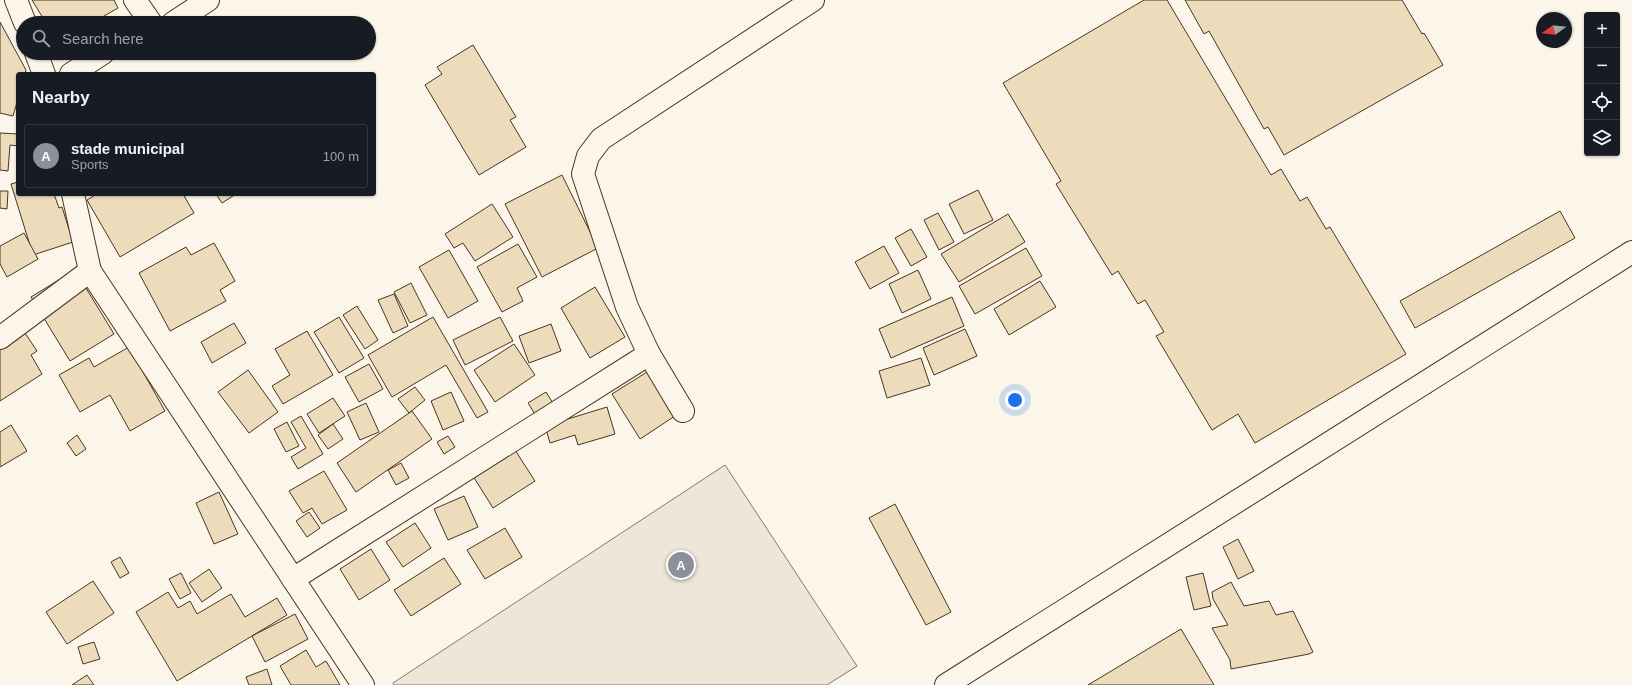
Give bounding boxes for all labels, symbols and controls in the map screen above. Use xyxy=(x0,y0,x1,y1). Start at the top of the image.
north arrow xyxy=(1536,12,1572,48)
map controls xyxy=(1584,12,1620,156)
button: + xyxy=(1584,12,1620,48)
search box xyxy=(16,16,376,60)
icon: search xyxy=(30,27,52,49)
text: Search here xyxy=(62,30,144,47)
button: − xyxy=(1584,48,1620,84)
button: locate xyxy=(1584,84,1620,120)
text: Nearby xyxy=(32,88,90,107)
button: layers xyxy=(1584,120,1620,156)
text: stade municipal xyxy=(71,140,184,157)
text: A xyxy=(41,149,51,164)
text: 100 m xyxy=(323,149,359,164)
text: Sports xyxy=(71,157,109,172)
your location xyxy=(1005,390,1025,410)
pin: A xyxy=(668,550,694,580)

